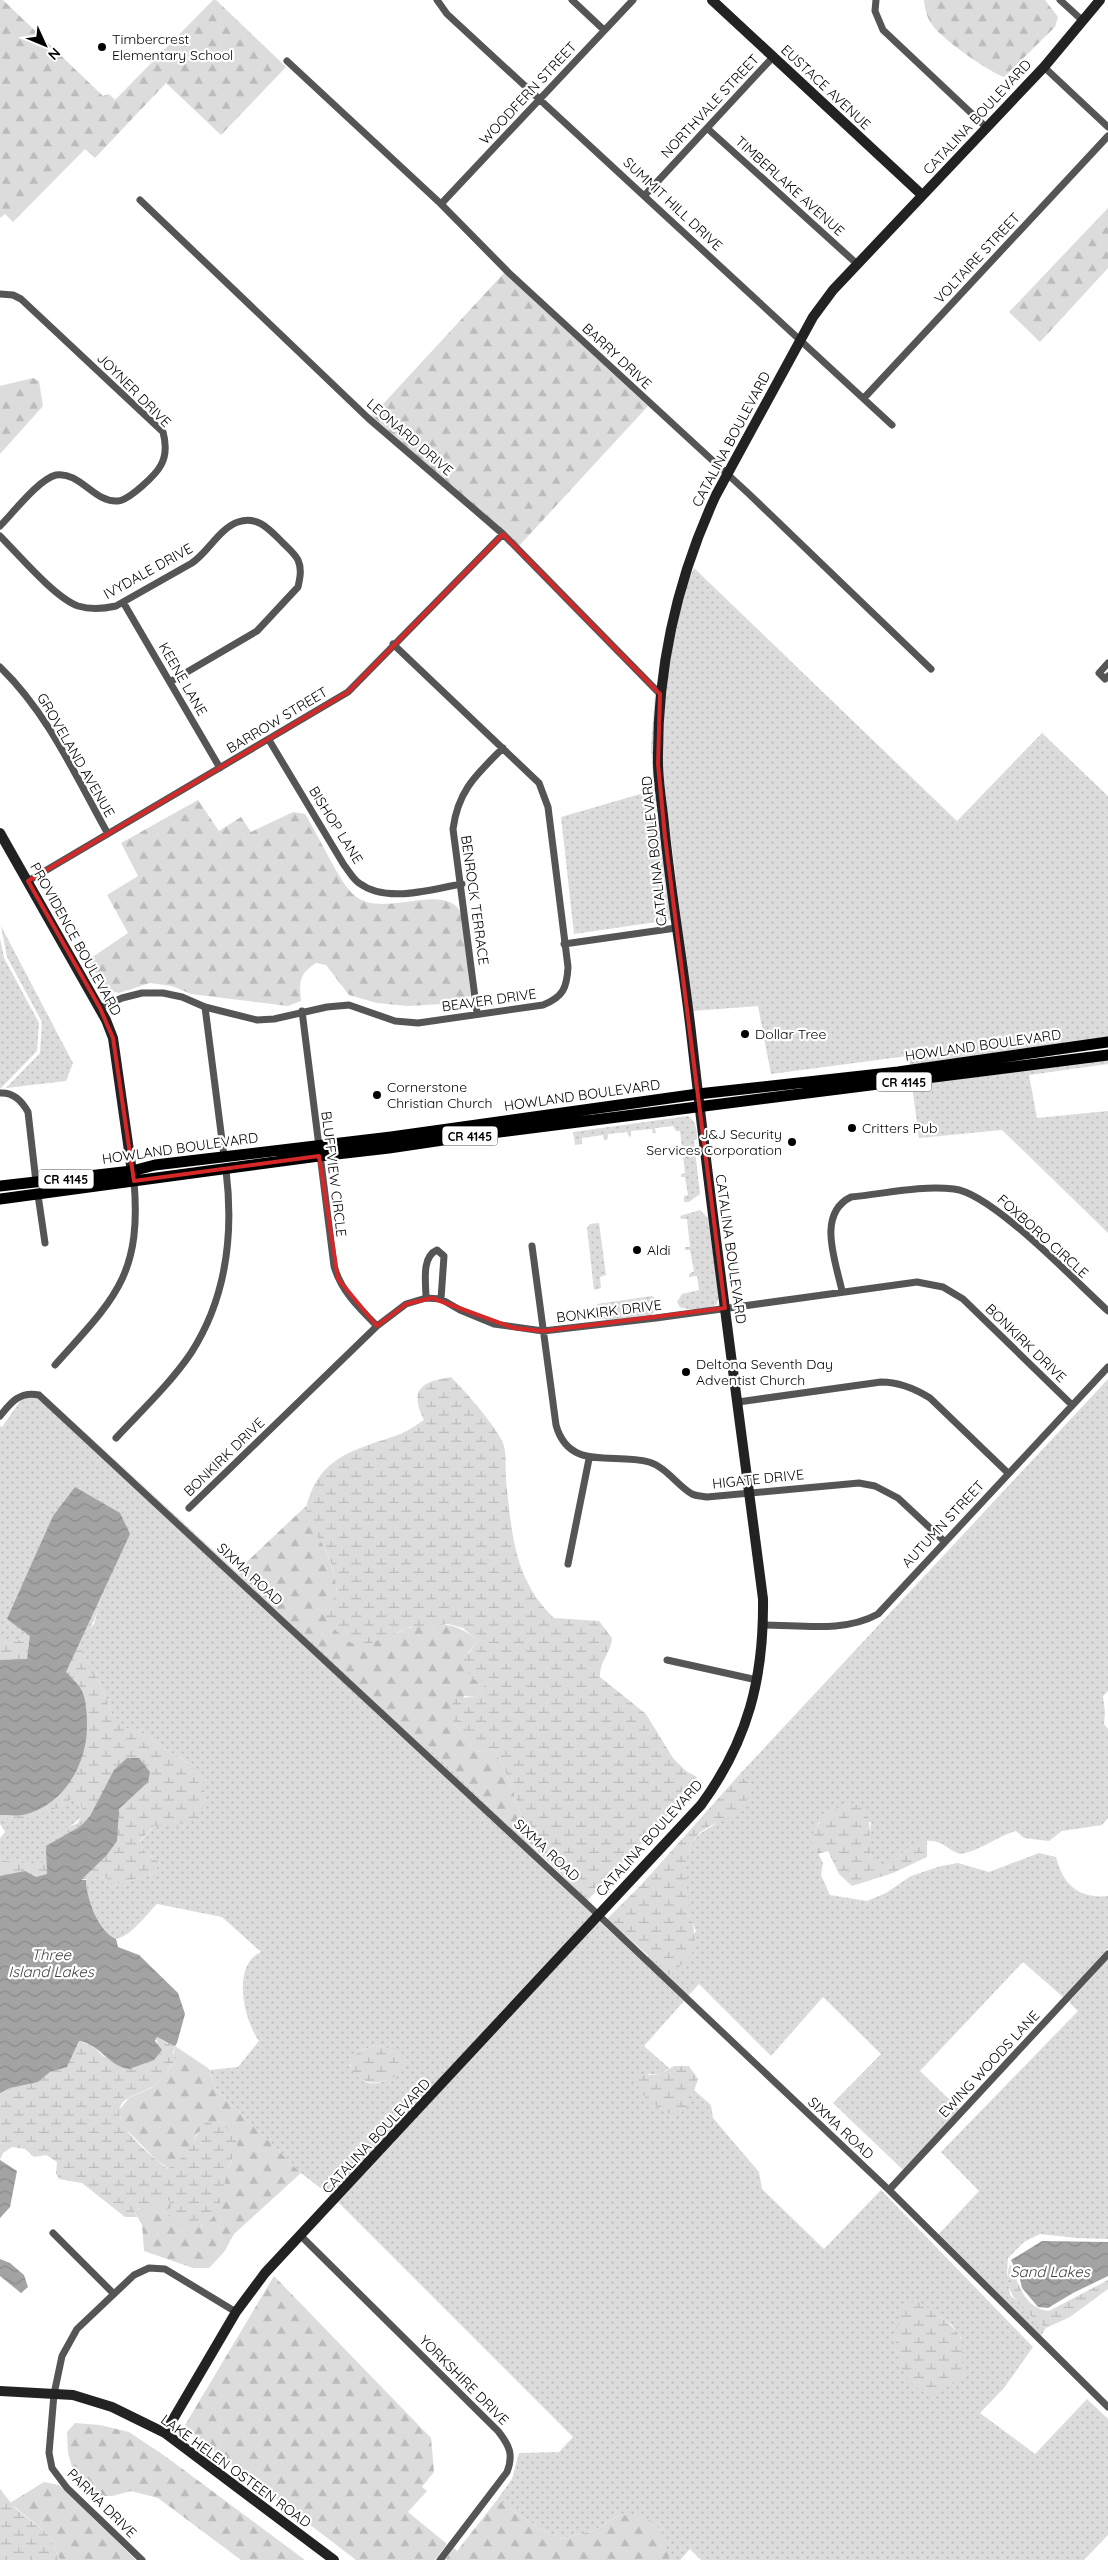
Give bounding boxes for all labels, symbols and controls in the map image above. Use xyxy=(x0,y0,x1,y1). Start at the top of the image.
north arrow xyxy=(20,20,70,70)
place label: Timbercrest Elementary School xyxy=(112,30,233,64)
street label: WOODFERN STREET xyxy=(476,38,580,148)
marker: Timbercrest Elementary School xyxy=(96,41,108,53)
street label: EUSTACE AVENUE xyxy=(777,41,875,133)
text: N xyxy=(44,44,64,64)
street label: NORTHVALE STREET xyxy=(657,50,763,162)
street label: CATALINA BOULEVARD xyxy=(919,56,1035,178)
street label: TIMBERLAKE AVENUE xyxy=(732,132,848,240)
street label: SUMMIT HILL DRIVE xyxy=(620,153,726,255)
street label: VOLTAIRE STREET xyxy=(930,209,1024,307)
street label: BARRY DRIVE xyxy=(578,319,656,393)
street label: JOYNER DRIVE xyxy=(93,349,175,431)
street label: CATALINA BOULEVARD xyxy=(688,368,774,510)
street label: LEONARD DRIVE xyxy=(363,394,457,480)
street label: IVYDALE DRIVE xyxy=(100,539,196,603)
street label: KEENE LANE xyxy=(155,639,211,719)
street label: BARROW STREET xyxy=(223,683,331,757)
street label: GROVELAND AVENUE xyxy=(33,690,119,820)
street label: CATALINA BOULEVARD xyxy=(637,775,671,927)
street label: BISHOP LANE xyxy=(305,783,367,867)
street label: BENROCK TERRACE xyxy=(457,834,493,966)
street label: PROVIDENCE BOULEVARD xyxy=(26,859,126,1019)
street label: BEAVER DRIVE xyxy=(440,984,538,1016)
place label: Dollar Tree xyxy=(755,1025,826,1043)
street label: HOWLAND BOULEVARD xyxy=(904,1025,1062,1065)
marker: Dollar Tree xyxy=(739,1028,751,1040)
road number: CR 4145 xyxy=(876,1072,932,1092)
street label: HOWLAND BOULEVARD xyxy=(503,1075,661,1115)
place label: Cornerstone Christian Church xyxy=(387,1078,493,1112)
marker: Cornerstone Christian Church xyxy=(371,1089,383,1101)
street label: BLUFFVIEW CIRCLE xyxy=(317,1110,351,1238)
place label: Critters Pub xyxy=(862,1119,937,1137)
marker: Critters Pub xyxy=(846,1122,858,1134)
place label: J&J Security Services Corporation xyxy=(646,1125,782,1159)
road number: CR 4145 xyxy=(442,1126,498,1146)
street label: HOWLAND BOULEVARD xyxy=(101,1128,259,1168)
marker: J&J Security Services Corporation xyxy=(786,1136,798,1148)
road number: CR 4145 xyxy=(38,1170,94,1188)
street label: CATALINA BOULEVARD xyxy=(712,1173,750,1325)
street label: FOXBORO CIRCLE xyxy=(994,1190,1092,1282)
place label: Aldi xyxy=(647,1241,671,1259)
marker: Aldi xyxy=(631,1244,643,1256)
street label: BONKIRK DRIVE xyxy=(555,1296,663,1326)
street label: BONKIRK DRIVE xyxy=(982,1300,1070,1386)
place label: Deltona Seventh Day Adventist Church xyxy=(696,1355,833,1389)
marker: Deltona Seventh Day Adventist Church xyxy=(680,1366,692,1378)
street label: BONKIRK DRIVE xyxy=(180,1414,268,1500)
street label: HIGATE DRIVE xyxy=(711,1465,805,1493)
street label: AUTUMN STREET xyxy=(898,1477,988,1571)
street label: SIXMA ROAD xyxy=(213,1539,287,1609)
street label: CATALINA BOULEVARD xyxy=(592,1776,706,1900)
street label: SIXMA ROAD xyxy=(510,1815,584,1885)
water label: Three Island Lakes xyxy=(8,1945,95,1981)
street label: EWING WOODS LANE xyxy=(935,2007,1043,2121)
street label: CATALINA BOULEVARD xyxy=(318,2075,434,2197)
street label: SIXMA ROAD xyxy=(804,2093,878,2163)
water label: Sand Lakes xyxy=(1010,2262,1091,2281)
street label: YORKSHIRE DRIVE xyxy=(415,2331,513,2429)
street label: LAKE HELEN OSTEEN ROAD xyxy=(157,2410,315,2532)
street label: PARMA DRIVE xyxy=(64,2465,141,2542)

